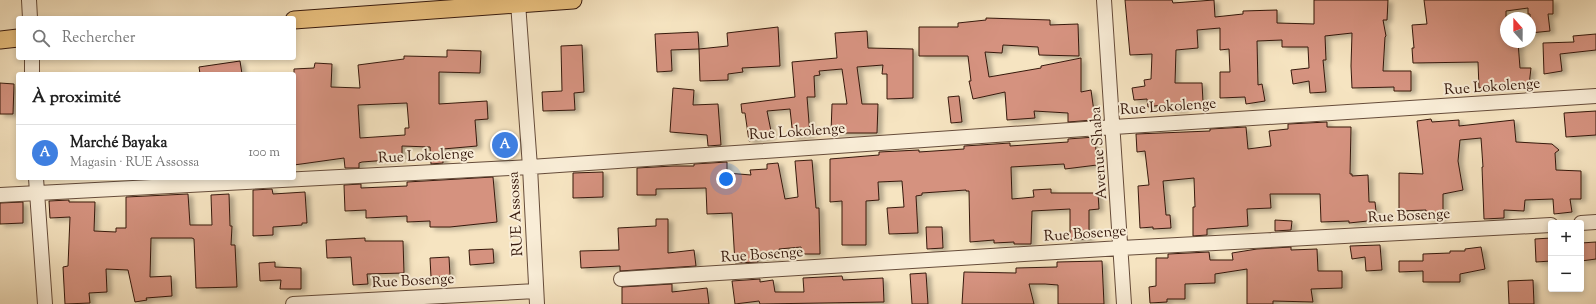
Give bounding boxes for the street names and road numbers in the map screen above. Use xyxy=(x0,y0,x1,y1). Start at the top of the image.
street label: Rue Lokolenge xyxy=(1443,74,1541,101)
street label: Rue Lokolenge xyxy=(1119,94,1217,121)
street label: Avenue Shaba xyxy=(1086,106,1113,200)
street label: Rue Lokolenge xyxy=(748,119,846,146)
street label: Rue Lokolenge xyxy=(377,143,475,170)
street label: RUE Assossa xyxy=(504,171,529,257)
street label: Rue Bosenge xyxy=(1367,204,1451,229)
street label: Rue Bosenge xyxy=(1043,221,1127,248)
street label: Rue Bosenge xyxy=(720,242,804,269)
street label: Rue Bosenge xyxy=(371,269,455,294)

